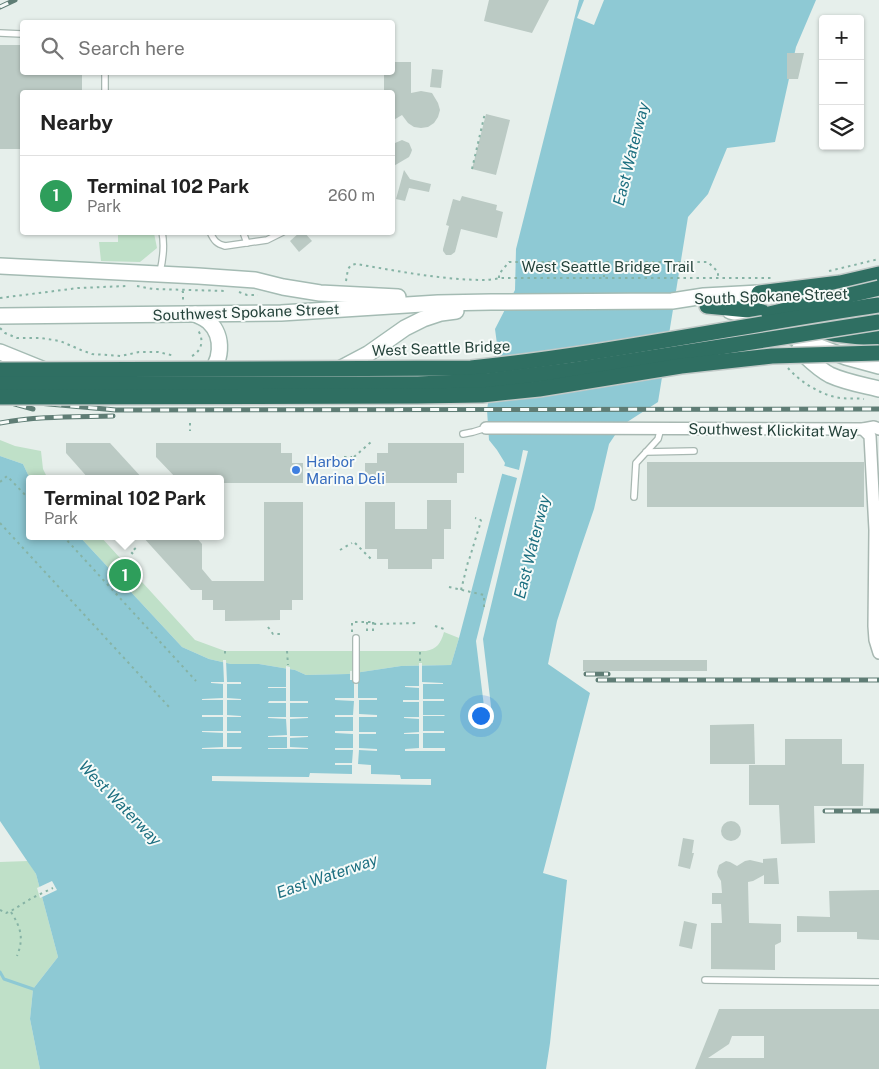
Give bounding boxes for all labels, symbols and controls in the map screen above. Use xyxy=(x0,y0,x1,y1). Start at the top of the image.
map controls xyxy=(819,15,864,150)
button: + xyxy=(819,15,864,60)
search box xyxy=(20,20,395,75)
icon: search xyxy=(38,34,66,62)
text: Search here xyxy=(78,37,185,59)
button: − xyxy=(819,60,864,105)
water label: East Waterway xyxy=(609,100,653,208)
button: layers xyxy=(819,105,864,150)
text: Nearby xyxy=(40,110,113,135)
text: Terminal 102 Park xyxy=(87,175,249,197)
text: 1 xyxy=(53,186,59,205)
text: 260 m xyxy=(328,186,375,205)
text: Park xyxy=(87,197,121,216)
street label: West Seattle Bridge Trail xyxy=(522,258,694,275)
street label: South Spokane Street xyxy=(694,285,848,307)
street label: Southwest Spokane Street xyxy=(152,300,340,324)
street label: West Seattle Bridge xyxy=(371,337,511,359)
street label: Southwest Klickitat Way xyxy=(688,420,858,440)
place label: Harbor Marina Deli xyxy=(306,453,385,487)
marker: Harbor Marina Deli xyxy=(290,464,302,476)
popup xyxy=(26,475,224,540)
text: Terminal 102 Park xyxy=(44,487,206,509)
water label: East Waterway xyxy=(510,493,554,601)
text: Park xyxy=(44,509,78,528)
pin: 1 xyxy=(109,556,141,594)
your location xyxy=(468,703,494,729)
water label: West Waterway xyxy=(75,757,166,850)
water label: East Waterway xyxy=(274,850,381,902)

